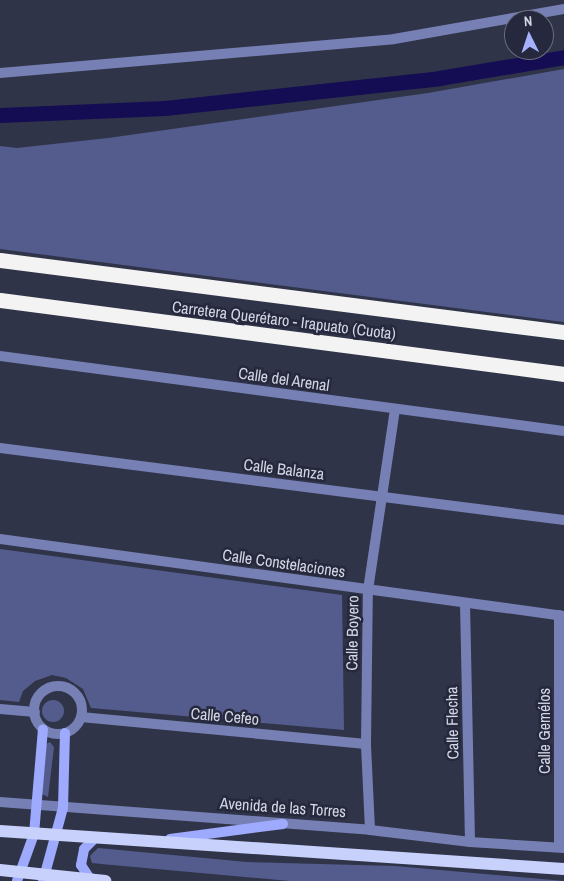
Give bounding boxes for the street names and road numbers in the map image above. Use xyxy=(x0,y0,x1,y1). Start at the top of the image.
street label: Carretera Querétaro - Irapuato (Cuota) xyxy=(171,297,397,343)
street label: Calle del Arenal xyxy=(237,363,331,395)
street label: Calle Balanza xyxy=(243,455,325,483)
street label: Calle Constelaciones xyxy=(221,545,347,581)
street label: Calle Boyero xyxy=(342,595,362,671)
street label: Calle Flecha xyxy=(442,686,462,760)
street label: Calle Gemélos xyxy=(534,688,554,774)
street label: Calle Cefeo xyxy=(190,703,260,729)
street label: Avenida de las Torres xyxy=(219,793,347,821)

